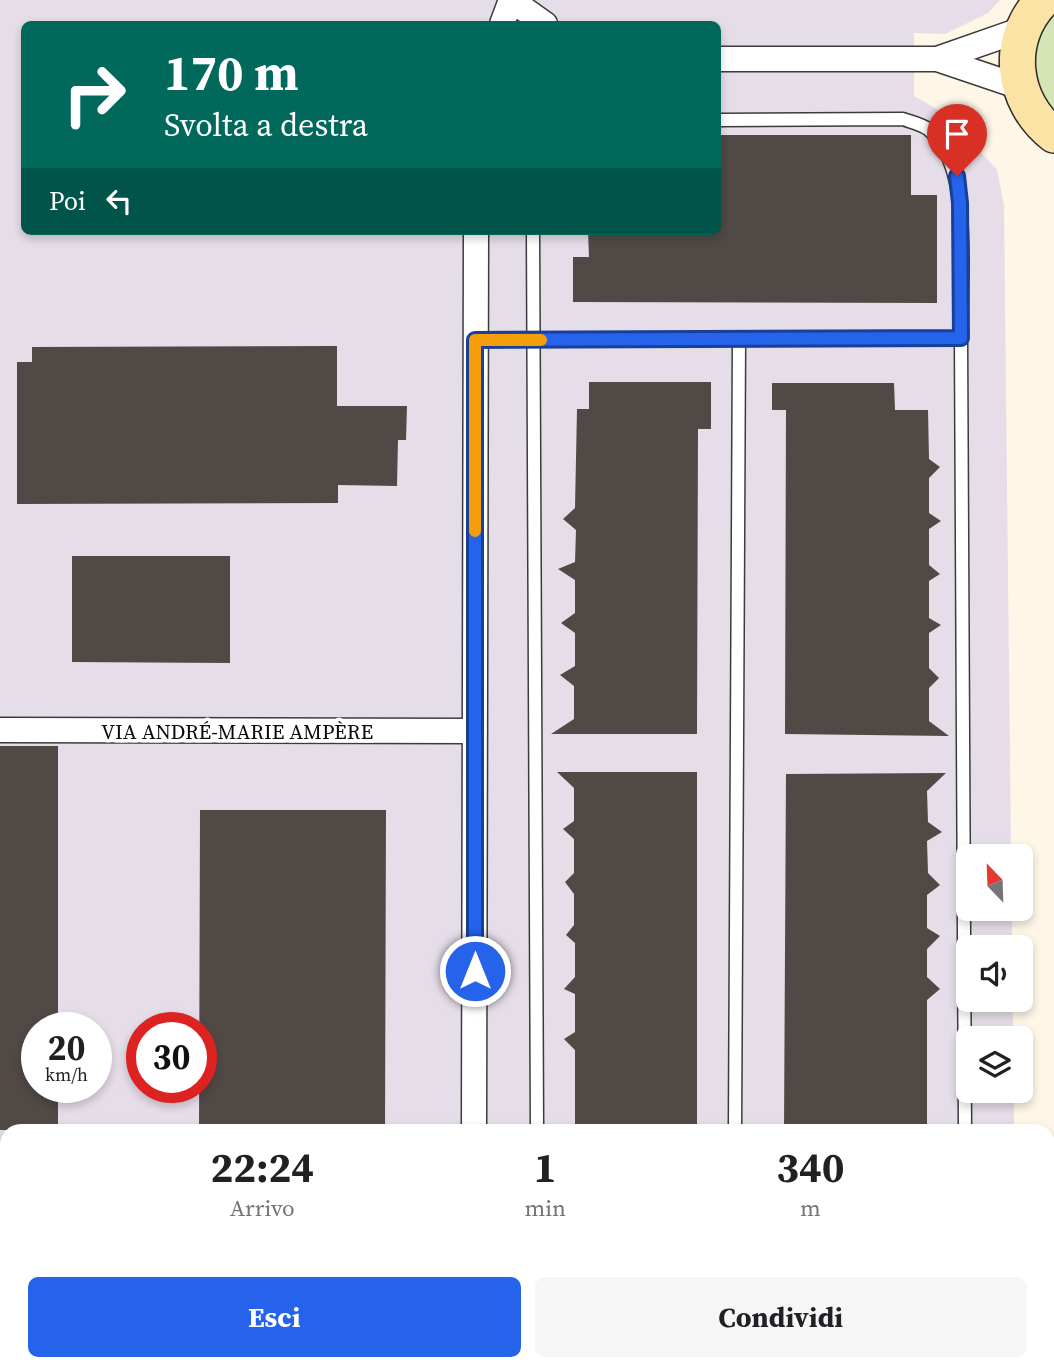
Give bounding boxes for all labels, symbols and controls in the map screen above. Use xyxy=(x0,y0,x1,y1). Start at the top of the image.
text: 170 m xyxy=(164,39,299,106)
icon: right xyxy=(49,49,140,140)
text: Svolta a destra xyxy=(164,103,368,147)
pin xyxy=(927,104,987,176)
icon: arrive xyxy=(938,115,976,153)
icon: left xyxy=(100,182,138,220)
text: Poi xyxy=(49,183,86,219)
street label: VIA ANDRÉ-MARIE AMPÈRE xyxy=(101,717,373,746)
north arrow xyxy=(956,844,1032,920)
map controls xyxy=(956,844,1033,1103)
position arrow xyxy=(438,934,512,1008)
button: sound xyxy=(956,935,1033,1012)
speed limit sign: 30 xyxy=(126,1012,217,1103)
text: 20 xyxy=(48,1024,85,1072)
button: layers xyxy=(956,1026,1033,1103)
text: km/h xyxy=(45,1062,88,1087)
text: 22:24 xyxy=(210,1138,314,1196)
text: 1 xyxy=(534,1138,557,1196)
text: 340 xyxy=(776,1138,845,1196)
text: Arrivo xyxy=(230,1192,295,1224)
text: min xyxy=(524,1192,566,1224)
text: m xyxy=(800,1192,821,1224)
button: Esci xyxy=(28,1277,521,1357)
button: Condividi xyxy=(535,1277,1027,1357)

